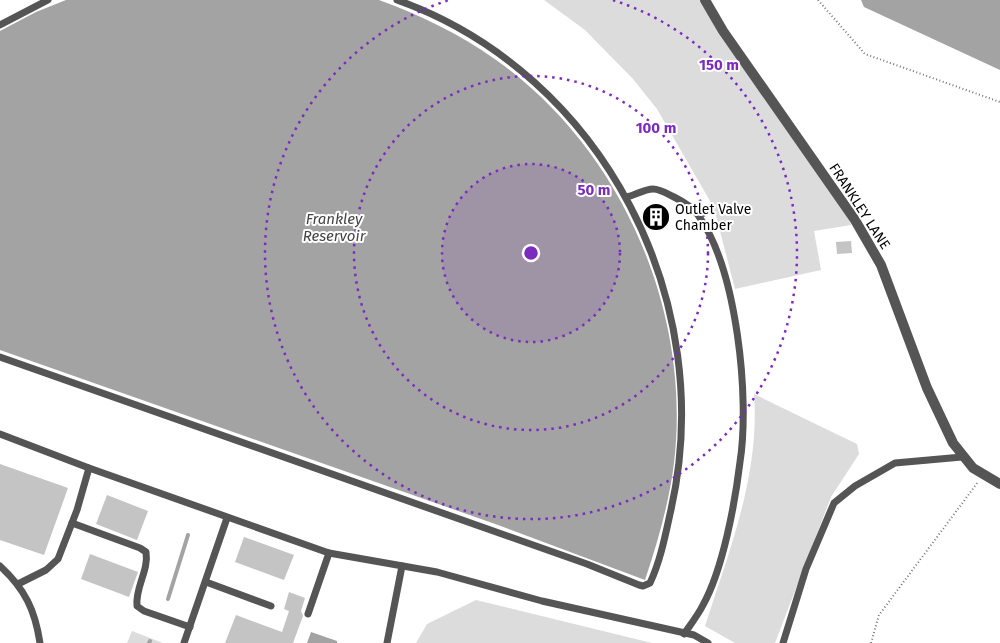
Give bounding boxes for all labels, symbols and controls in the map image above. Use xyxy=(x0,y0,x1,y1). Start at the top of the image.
text: 150 m xyxy=(699,56,739,74)
text: 100 m xyxy=(636,119,676,137)
street label: FRANKLEY LANE xyxy=(825,160,894,252)
text: 50 m xyxy=(577,181,611,199)
place label: Outlet Valve Chamber xyxy=(675,201,751,234)
building icon: Outlet Valve Chamber xyxy=(641,202,671,232)
water label: Frankley Reservoir xyxy=(303,210,367,245)
centre of rings xyxy=(522,244,540,262)

